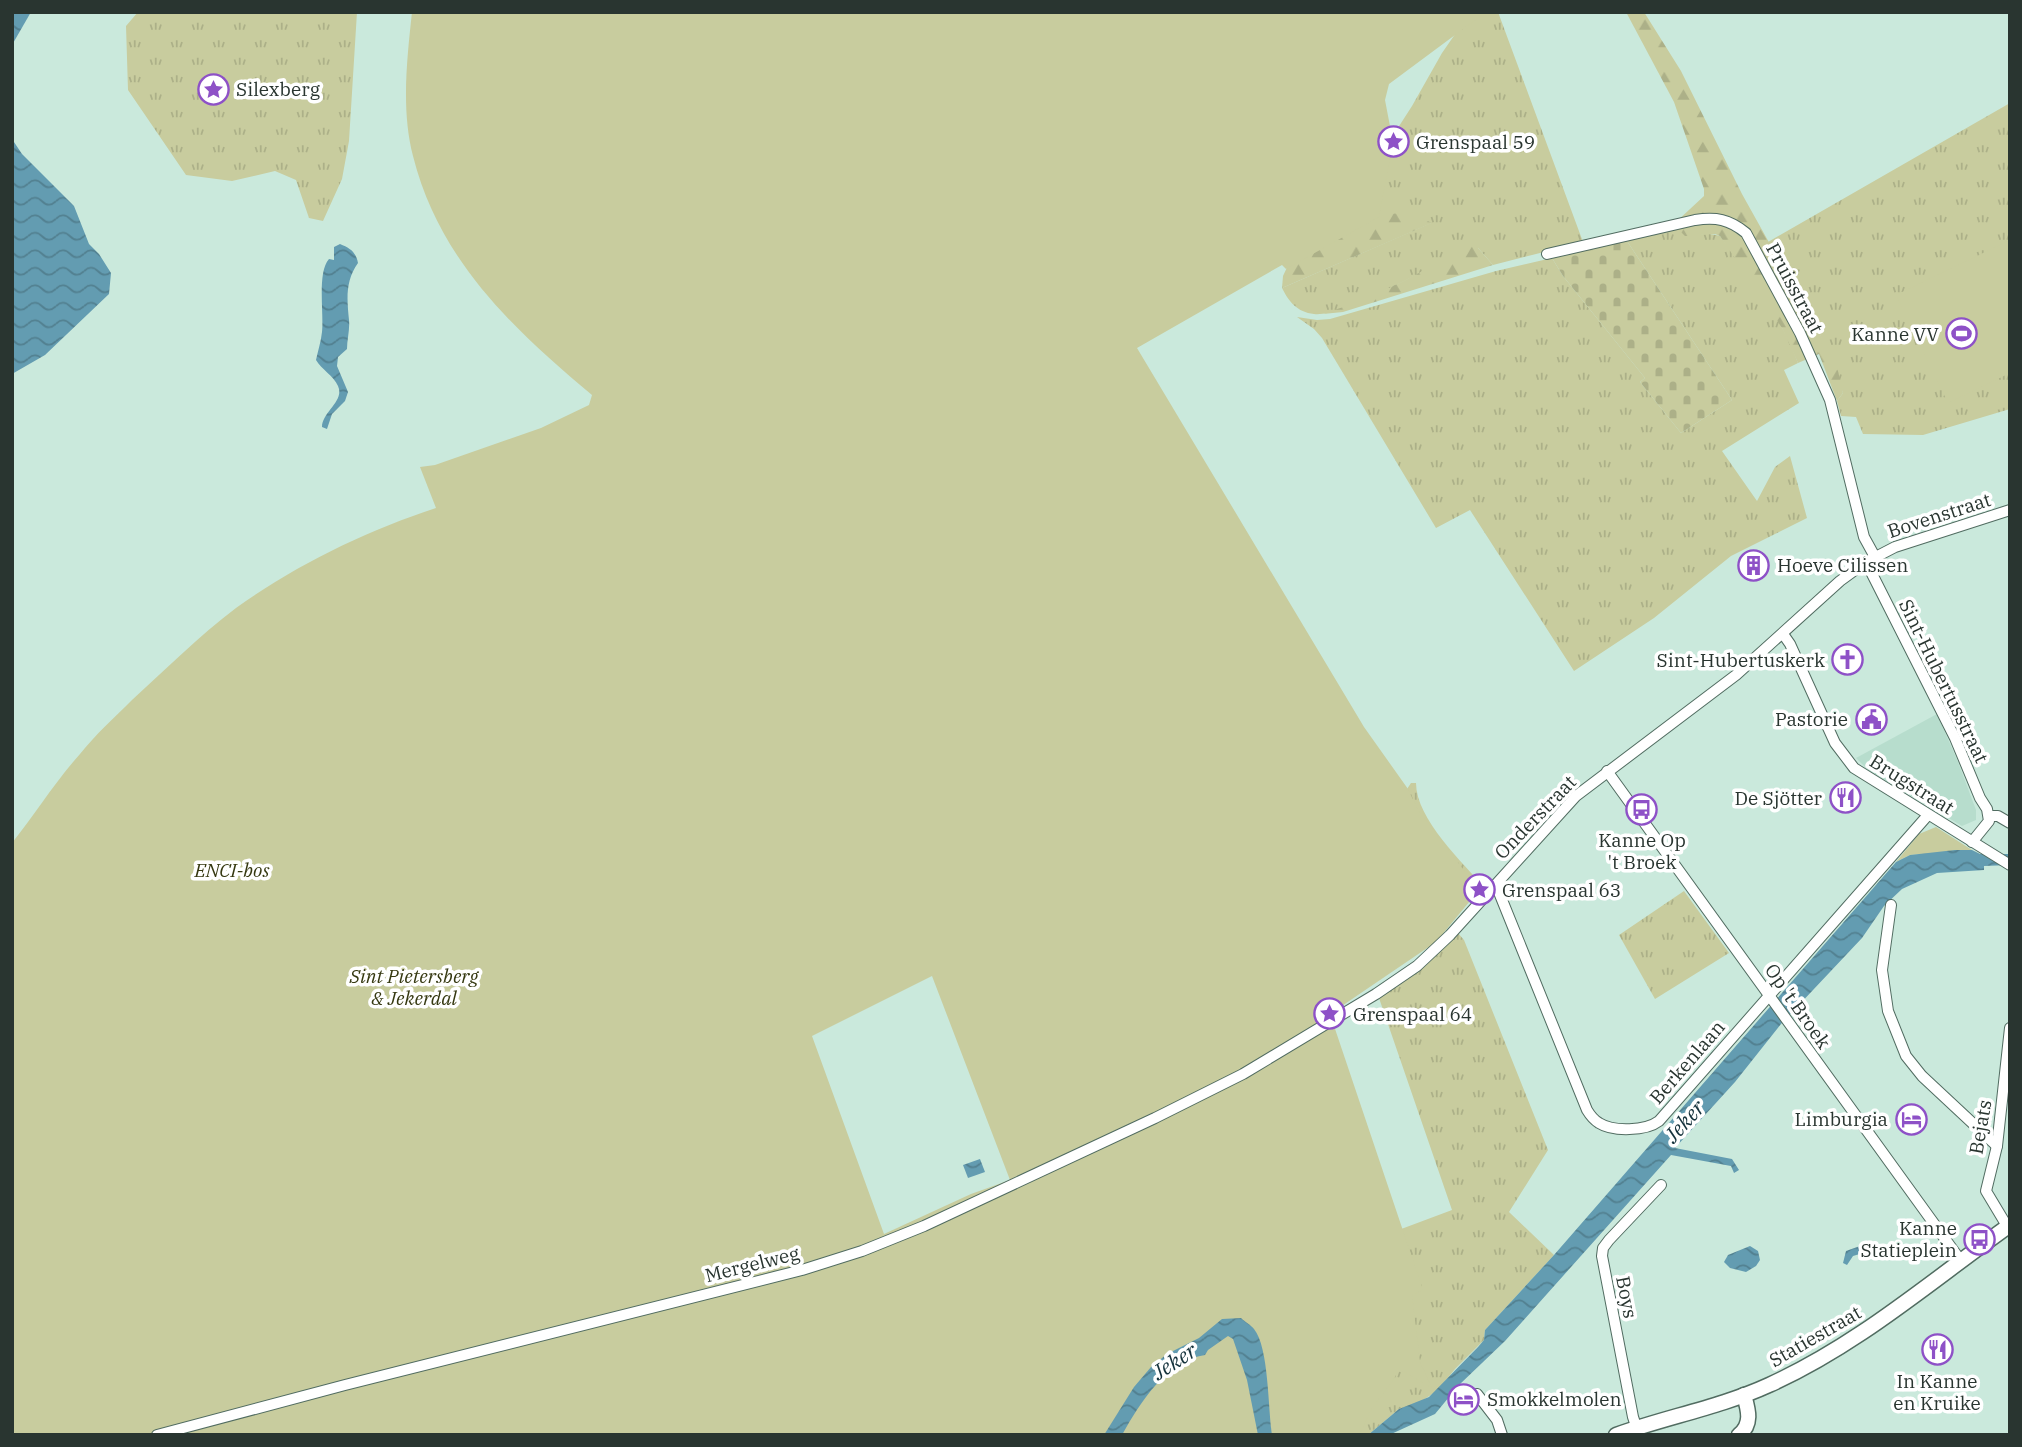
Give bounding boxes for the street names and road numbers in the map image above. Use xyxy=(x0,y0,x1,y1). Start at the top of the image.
street label: Pruisstraat xyxy=(1761,239,1829,338)
street label: Bovenstraat xyxy=(1884,487,1994,543)
street label: Sint-Hubertusstraat xyxy=(1894,595,1994,767)
street label: Brugstraat xyxy=(1865,749,1959,820)
street label: Onderstraat xyxy=(1489,770,1581,864)
street label: Op 't Broek xyxy=(1760,959,1836,1053)
street label: Berkenlaan xyxy=(1644,1015,1730,1109)
street label: Bejats xyxy=(1963,1098,1997,1156)
street label: Mergelweg xyxy=(702,1241,802,1287)
street label: Boys xyxy=(1611,1274,1643,1320)
street label: Statiestraat xyxy=(1765,1300,1866,1372)

